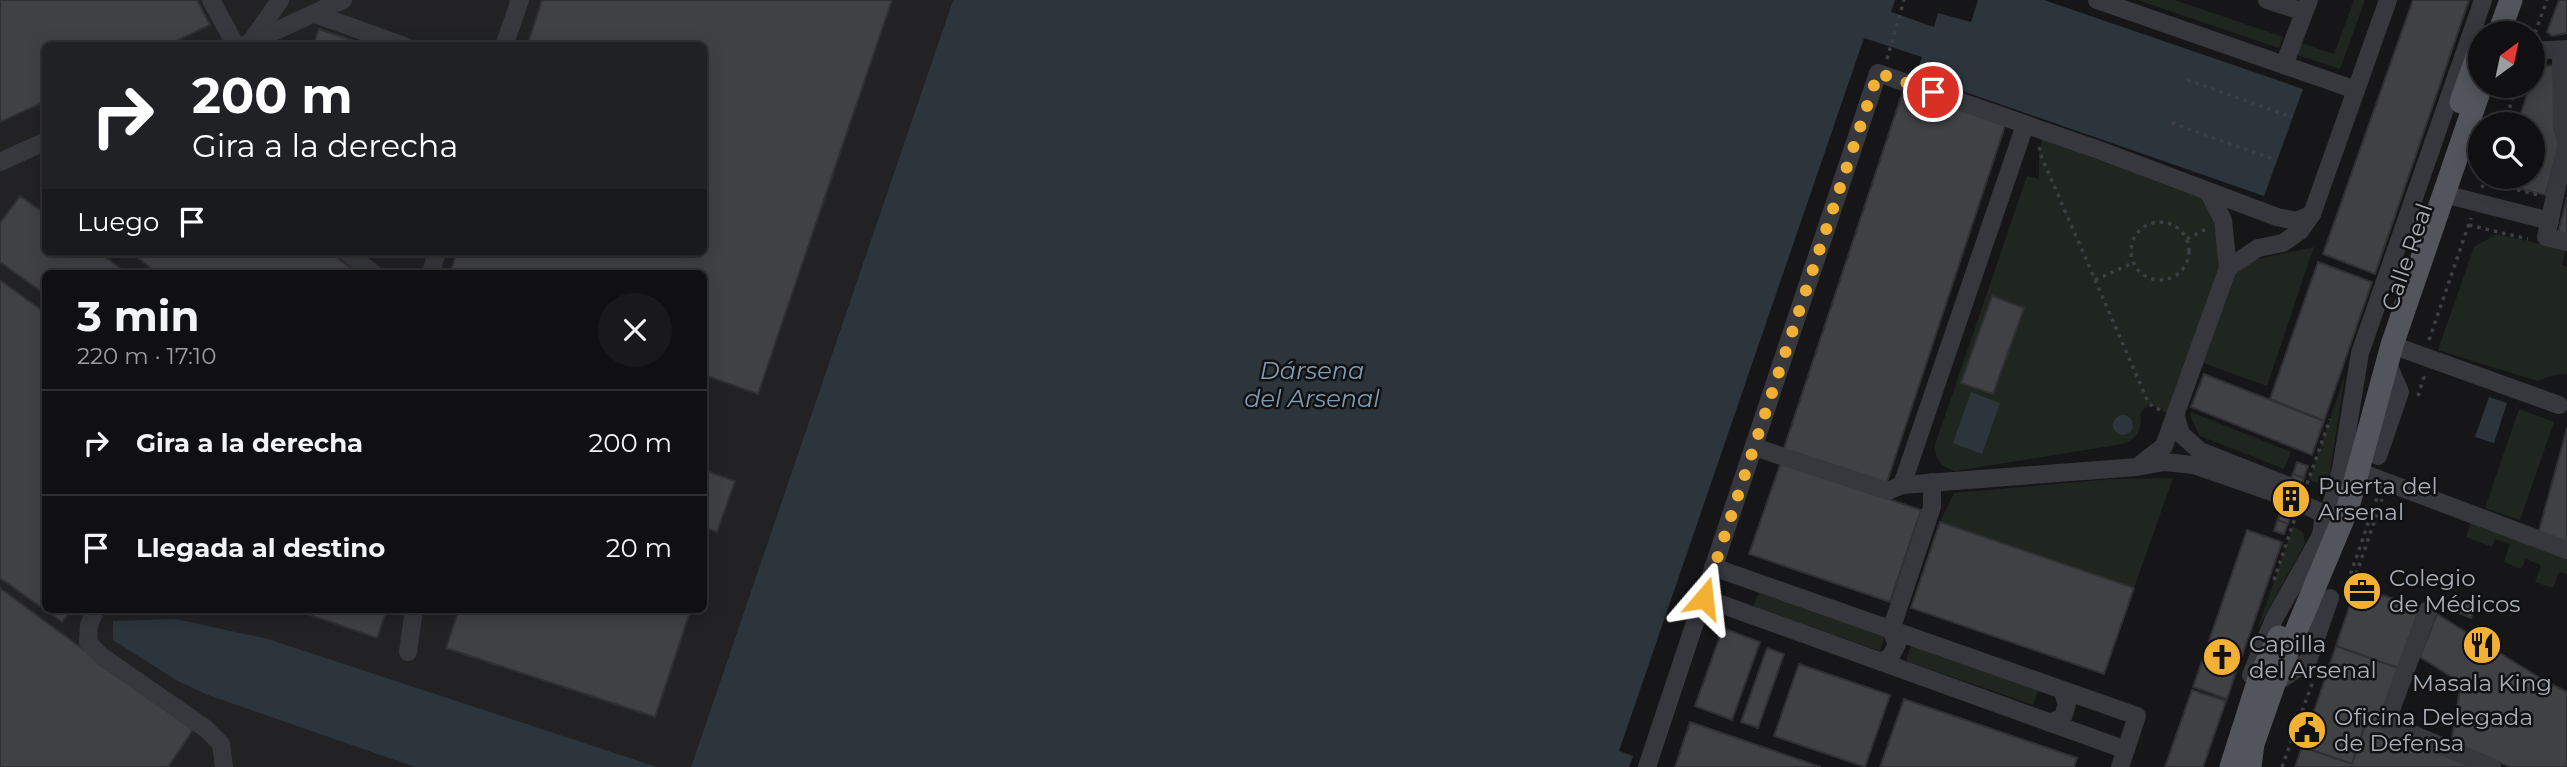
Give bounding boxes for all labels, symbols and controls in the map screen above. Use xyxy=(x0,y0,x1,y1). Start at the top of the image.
north arrow xyxy=(2468,21,2544,98)
map controls xyxy=(2468,21,2545,189)
pin xyxy=(1903,62,1963,122)
text: 200 m xyxy=(192,66,353,125)
icon: right xyxy=(77,70,168,161)
icon: arrive xyxy=(1914,73,1952,111)
button: search xyxy=(2468,112,2545,189)
text: Gira a la derecha xyxy=(192,126,458,165)
street label: Calle Real xyxy=(2376,200,2438,314)
icon: arrive xyxy=(173,203,211,241)
text: Luego xyxy=(77,206,159,238)
text: 3 min xyxy=(77,290,199,342)
button: close xyxy=(598,293,672,367)
text: 220 m · 17:10 xyxy=(77,342,216,370)
water label: Dársena del Arsenal xyxy=(1244,356,1380,413)
icon: right xyxy=(77,424,115,462)
text: Gira a la derecha xyxy=(136,427,363,459)
text: 200 m xyxy=(588,427,672,459)
place label: Puerta del Arsenal xyxy=(2318,472,2438,526)
building icon: Puerta del Arsenal xyxy=(2270,478,2312,520)
icon: arrive xyxy=(77,529,115,567)
text: Llegada al destino xyxy=(136,532,385,564)
text: 20 m xyxy=(606,532,672,564)
position arrow xyxy=(1667,561,1741,635)
place label: Colegio de Médicos xyxy=(2389,564,2521,618)
office icon: Colegio de Médicos xyxy=(2341,570,2383,612)
restaurant icon: Masala King xyxy=(2461,624,2503,666)
place label: Capilla del Arsenal xyxy=(2249,630,2377,684)
church icon: Capilla del Arsenal xyxy=(2201,636,2243,678)
place label: Masala King xyxy=(2412,669,2552,697)
place label: Oficina Delegada de Defensa xyxy=(2334,703,2533,757)
public building icon: Oficina Delegada de Defensa xyxy=(2286,709,2328,751)

